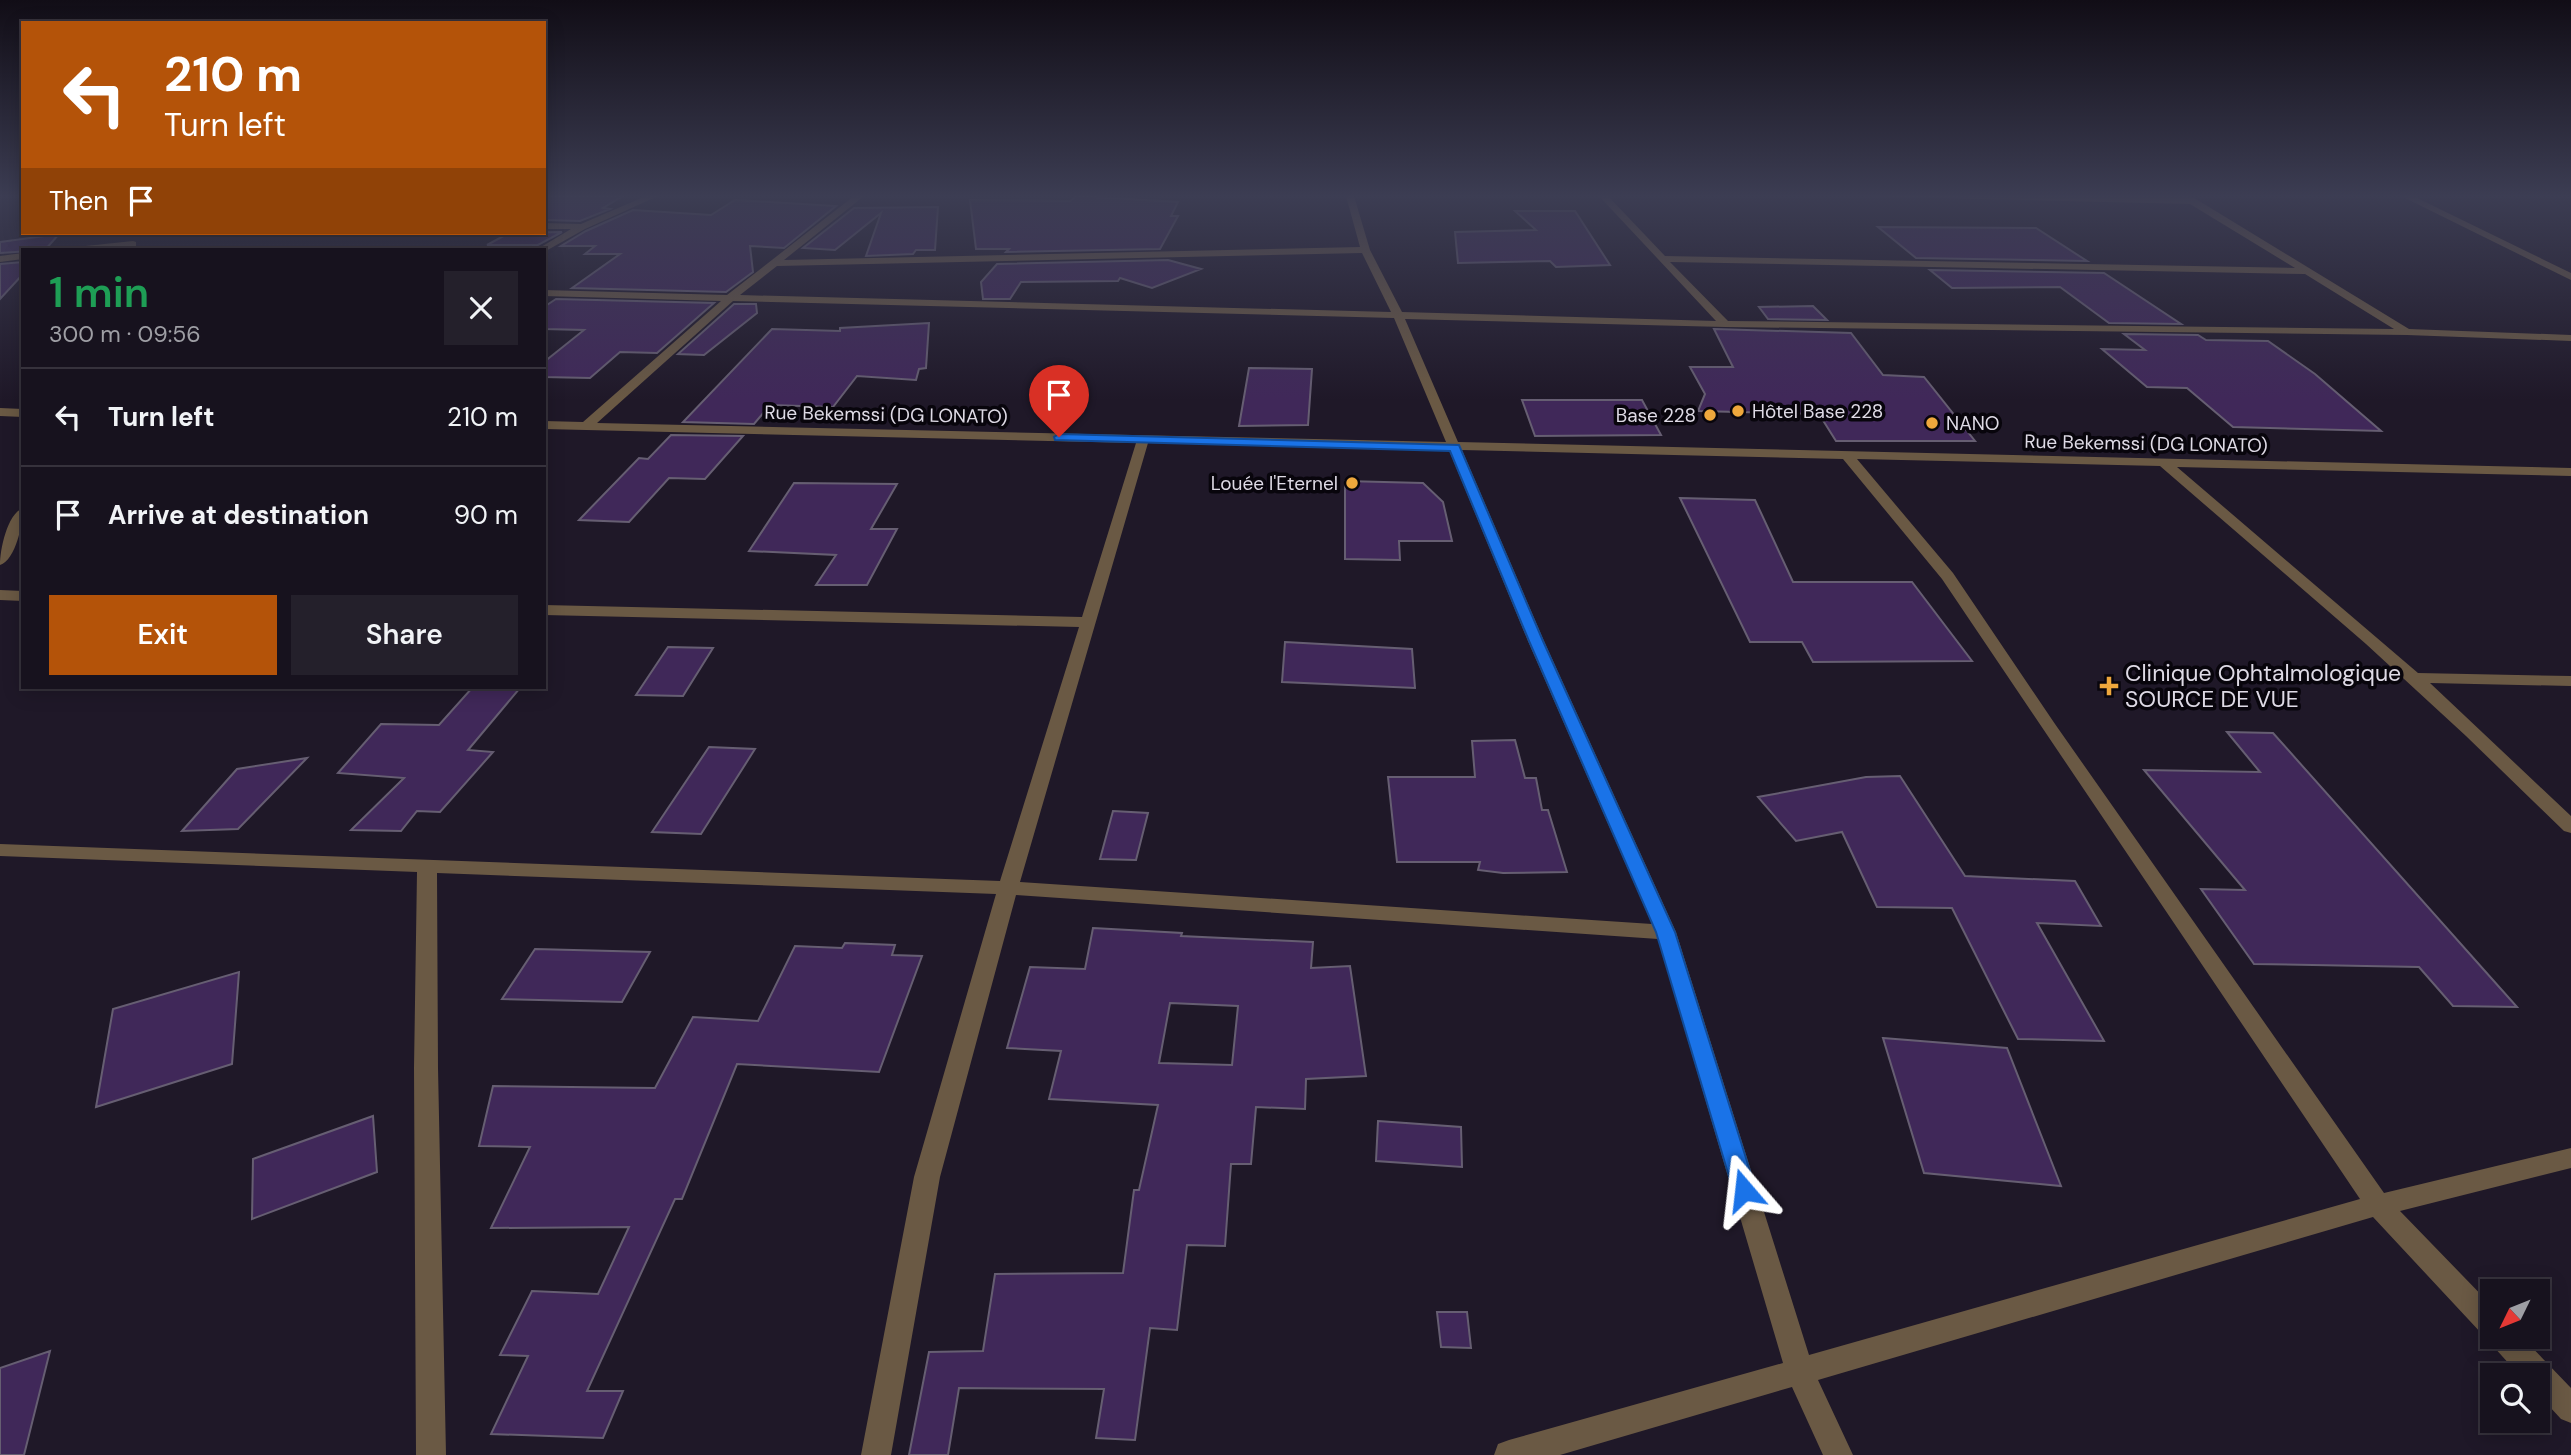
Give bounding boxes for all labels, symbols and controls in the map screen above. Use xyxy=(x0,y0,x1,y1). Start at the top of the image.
text: 210 m xyxy=(164,42,302,106)
icon: left xyxy=(49,49,140,140)
text: Turn left xyxy=(164,104,286,146)
icon: arrive xyxy=(122,182,160,220)
text: Then xyxy=(49,184,108,218)
text: 1 min xyxy=(49,265,149,320)
button: close xyxy=(444,271,518,345)
text: 300 m · 09:56 xyxy=(49,319,201,349)
pin xyxy=(1029,365,1089,437)
icon: arrive xyxy=(1040,376,1078,414)
icon: left xyxy=(49,398,87,436)
place label: Hôtel Base 228 xyxy=(1752,399,1883,424)
text: Turn left xyxy=(108,400,215,434)
text: 210 m xyxy=(447,400,518,434)
street label: Rue Bekemssi (DG LONATO) xyxy=(764,400,1008,429)
place label: Base 228 xyxy=(1616,403,1696,428)
marker: Hôtel Base 228 xyxy=(1730,403,1746,419)
marker: Base 228 xyxy=(1702,407,1718,423)
place label: NANO xyxy=(1946,411,2000,436)
marker: NANO xyxy=(1924,415,1940,431)
street label: Rue Bekemssi (DG LONATO) xyxy=(2024,429,2268,458)
place label: Louée l'Eternel xyxy=(1211,471,1338,496)
marker: Louée l'Eternel xyxy=(1344,475,1360,491)
icon: arrive xyxy=(49,496,87,534)
text: Arrive at destination xyxy=(108,498,369,532)
text: 90 m xyxy=(454,498,518,532)
button: Exit xyxy=(49,595,277,675)
button: Share xyxy=(291,595,518,675)
place label: Clinique Ophtalmologique SOURCE DE VUE xyxy=(2125,658,2401,714)
marker: Clinique Ophtalmologique SOURCE DE VUE xyxy=(2099,676,2119,696)
position arrow xyxy=(1707,1153,1781,1227)
north arrow xyxy=(2480,1279,2550,1349)
map controls xyxy=(2480,1279,2550,1433)
button: search xyxy=(2480,1363,2550,1433)

